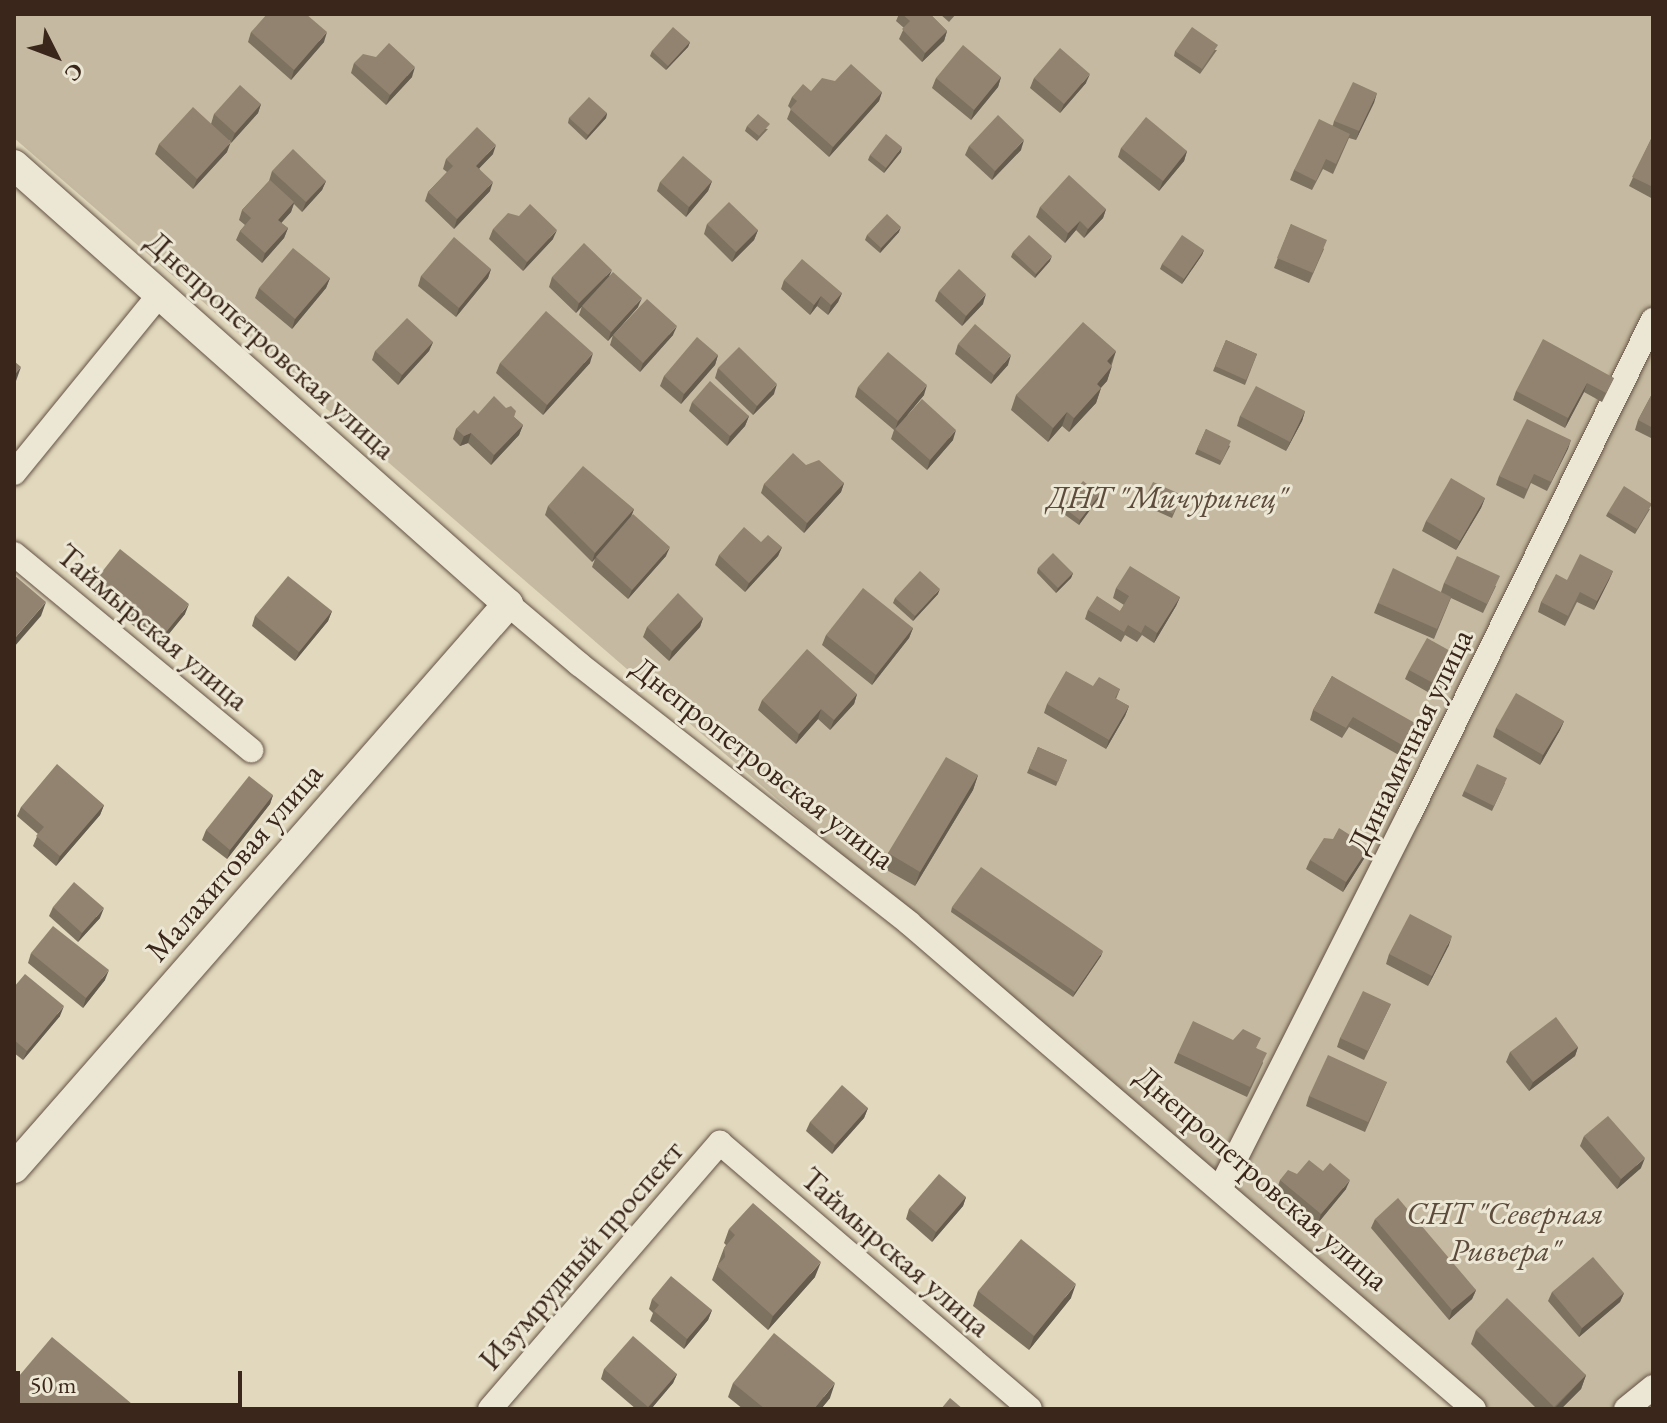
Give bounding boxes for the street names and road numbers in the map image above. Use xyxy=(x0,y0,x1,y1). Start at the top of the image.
street label: Днепропетровская улица xyxy=(138,222,404,468)
street label: Таймырская улица xyxy=(49,535,257,719)
street label: Динамичная улица xyxy=(1339,622,1481,860)
street label: Днепропетровская улица xyxy=(624,648,902,878)
street label: Малахитовая улица xyxy=(137,755,331,969)
street label: Днепропетровская улица xyxy=(1127,1057,1397,1299)
street label: Изумрудный проспект xyxy=(471,1132,691,1378)
street label: Таймырская улица xyxy=(793,1159,999,1345)

